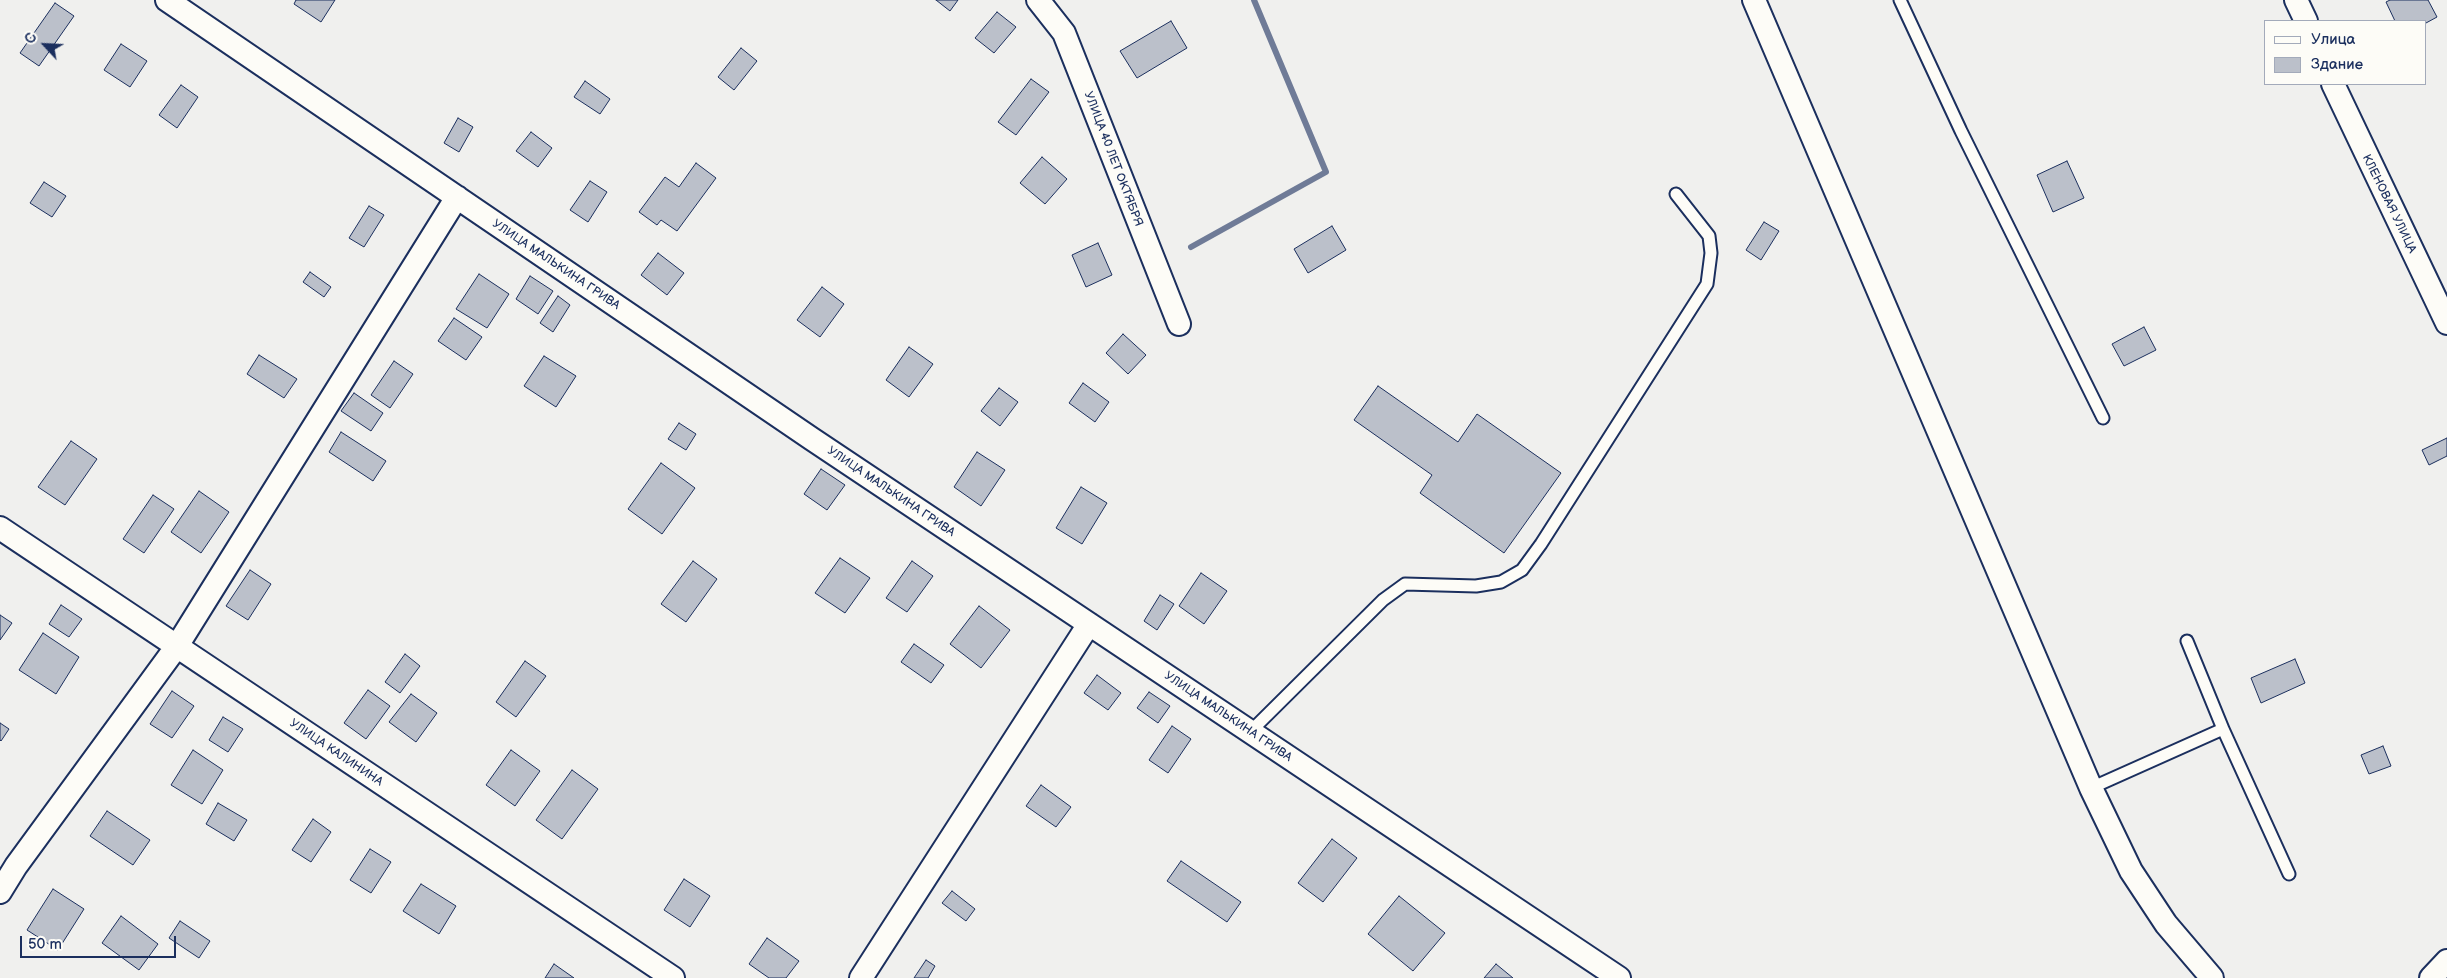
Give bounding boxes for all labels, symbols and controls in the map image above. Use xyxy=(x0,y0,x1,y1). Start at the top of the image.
north arrow xyxy=(20,20,70,70)
legend xyxy=(2264,20,2427,85)
text: С xyxy=(21,30,41,46)
text: Улица xyxy=(2311,30,2355,49)
text: Здание xyxy=(2311,55,2363,74)
street label: УЛИЦА 40 ЛЕТ ОКТЯБРЯ xyxy=(1081,89,1145,229)
street label: КЛЕНОВАЯ УЛИЦА xyxy=(2359,152,2419,256)
street label: УЛИЦА МАЛЬКИНА ГРИВА xyxy=(489,217,623,313)
street label: УЛИЦА МАЛЬКИНА ГРИВА xyxy=(824,444,958,540)
street label: УЛИЦА МАЛЬКИНА ГРИВА xyxy=(1161,669,1295,765)
street label: УЛИЦА КАЛИНИНА xyxy=(287,716,385,790)
scale bar xyxy=(22,926,179,958)
text: 50 m xyxy=(28,935,62,954)

